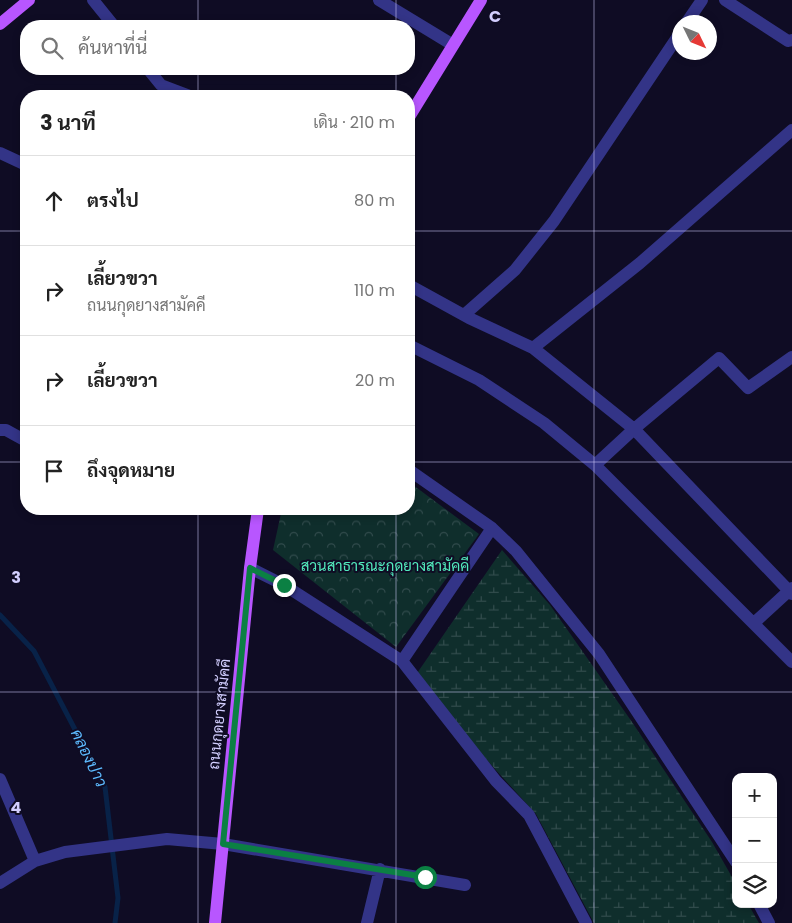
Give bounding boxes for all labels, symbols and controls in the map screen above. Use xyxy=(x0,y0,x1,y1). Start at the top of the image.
text: C xyxy=(489,5,501,28)
north arrow xyxy=(672,15,717,60)
search box xyxy=(20,20,415,75)
icon: search xyxy=(38,34,66,62)
text: ค้นหาที่นี่ xyxy=(78,34,147,61)
text: 3 นาที xyxy=(40,108,96,137)
text: เดิน · 210 m xyxy=(313,111,395,134)
icon: ahead xyxy=(40,187,68,215)
text: ตรงไป xyxy=(87,187,139,214)
text: 80 m xyxy=(354,189,395,212)
text: เลี้ยวขวา xyxy=(87,265,158,292)
icon: right xyxy=(40,277,68,305)
text: 110 m xyxy=(354,279,395,302)
text: ถนนกุดยางสามัคคี xyxy=(87,294,206,317)
icon: right xyxy=(40,367,68,395)
text: เลี้ยวขวา xyxy=(87,367,158,394)
text: 20 m xyxy=(355,369,395,392)
icon: arrive xyxy=(40,457,68,485)
text: ถึงจุดหมาย xyxy=(87,457,175,484)
park label: สวนสาธารณะกุดยางสามัคคี xyxy=(301,555,469,577)
text: 3 xyxy=(11,566,21,589)
route end xyxy=(273,574,296,597)
street label: ถนนกุดยางสามัคคี xyxy=(203,658,236,771)
water label: คลองปาว xyxy=(65,725,113,791)
map controls xyxy=(732,773,777,908)
button: + xyxy=(732,773,777,818)
text: 4 xyxy=(11,796,22,819)
button: − xyxy=(732,818,777,863)
button: layers xyxy=(732,863,777,908)
route start xyxy=(414,866,437,889)

